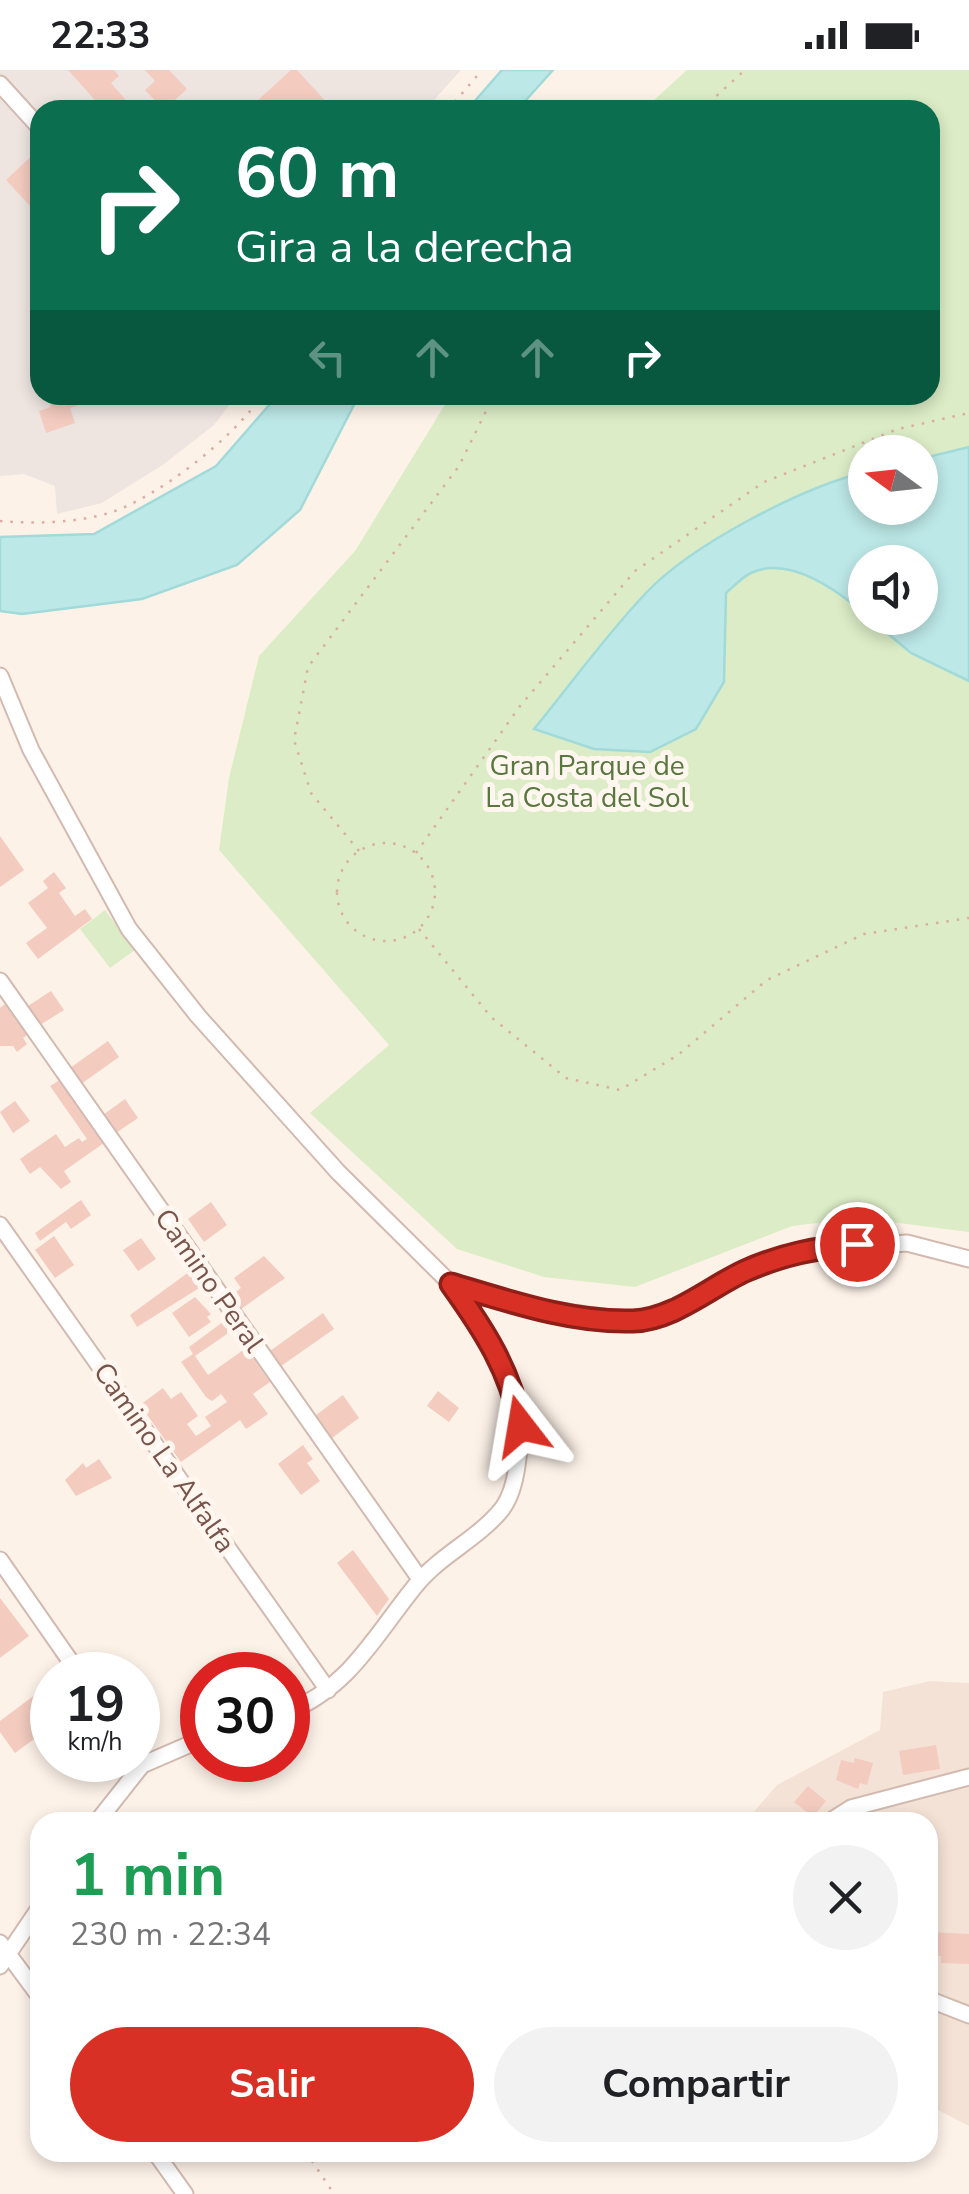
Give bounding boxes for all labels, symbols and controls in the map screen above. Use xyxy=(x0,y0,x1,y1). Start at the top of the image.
text: 22:33 xyxy=(50,10,151,61)
text: 60 m xyxy=(235,126,399,222)
icon: right xyxy=(70,140,200,270)
text: Gira a la derecha xyxy=(235,217,574,278)
icon: left xyxy=(300,330,355,385)
icon: ahead xyxy=(405,330,460,385)
icon: ahead xyxy=(510,330,565,385)
icon: right xyxy=(615,330,670,385)
north arrow xyxy=(848,435,938,525)
map controls xyxy=(848,435,938,635)
button: sound xyxy=(848,545,938,635)
park label: Gran Parque de La Costa del Sol xyxy=(485,747,690,817)
street label: Camino Peral xyxy=(146,1201,273,1361)
pin xyxy=(815,1202,900,1287)
icon: arrive xyxy=(830,1217,885,1272)
street label: Camino La Alfalfa xyxy=(84,1355,244,1560)
position arrow xyxy=(469,1374,573,1478)
speed limit sign: 30 xyxy=(180,1652,310,1782)
text: 19 xyxy=(65,1670,125,1739)
text: km/h xyxy=(67,1725,123,1759)
text: 1 min xyxy=(70,1834,225,1916)
button: close xyxy=(793,1845,898,1950)
text: 230 m · 22:34 xyxy=(70,1913,271,1956)
button: Salir xyxy=(70,2027,474,2142)
button: Compartir xyxy=(494,2027,898,2142)

